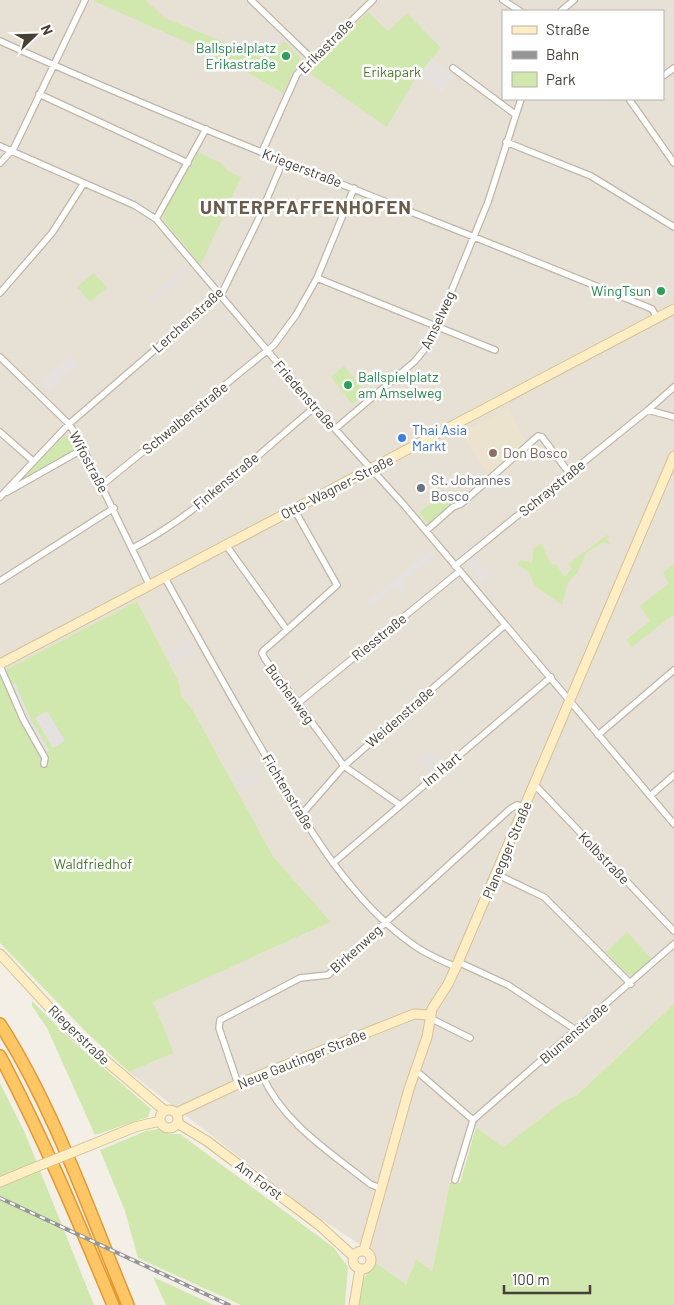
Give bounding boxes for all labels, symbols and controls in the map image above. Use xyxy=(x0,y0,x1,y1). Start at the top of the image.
north arrow xyxy=(10,10,60,60)
legend xyxy=(502,10,664,100)
street label: Erikastraße xyxy=(295,15,357,77)
text: Straße xyxy=(546,20,590,38)
text: N xyxy=(38,22,57,37)
place label: Ballspielplatz Erikastraße xyxy=(196,39,276,72)
text: Bahn xyxy=(546,45,579,63)
marker: Ballspielplatz Erikastraße xyxy=(280,50,292,62)
park label: Erikapark xyxy=(363,63,421,80)
text: Park xyxy=(546,70,576,88)
street label: Kriegerstraße xyxy=(260,145,344,191)
district label: UNTERPFAFFENHOFEN xyxy=(200,195,412,218)
place label: WingTsun xyxy=(591,282,651,299)
street label: Lerchenstraße xyxy=(149,283,227,356)
marker: WingTsun xyxy=(655,285,667,297)
street label: Amselweg xyxy=(417,288,458,352)
street label: Friedenstraße xyxy=(271,357,340,433)
place label: Ballspielplatz am Amselweg xyxy=(358,368,442,401)
street label: Schwalbenstraße xyxy=(139,378,231,457)
marker: Ballspielplatz am Amselweg xyxy=(342,379,354,391)
place label: Thai Asia Markt xyxy=(412,421,467,454)
street label: Wifostraße xyxy=(66,428,113,495)
marker: Thai Asia Markt xyxy=(396,432,408,444)
place label: Don Bosco xyxy=(503,444,568,461)
marker: Don Bosco xyxy=(487,447,499,459)
street label: Finkenstraße xyxy=(190,448,262,513)
street label: Otto-Wagner-Straße xyxy=(278,451,396,522)
street label: Schraystraße xyxy=(515,456,588,520)
place label: St. Johannes Bosco xyxy=(431,471,511,504)
marker: St. Johannes Bosco xyxy=(415,482,427,494)
street label: Riesstraße xyxy=(348,609,409,664)
street label: Buchenweg xyxy=(262,660,318,727)
street label: Weidenstraße xyxy=(362,682,437,751)
street label: Im Hart xyxy=(419,748,464,789)
street label: Fichtenstraße xyxy=(259,751,318,833)
street label: Planegger Straße xyxy=(478,798,535,901)
street label: Kolbstraße xyxy=(575,828,633,887)
park label: Waldfriedhof xyxy=(54,855,132,872)
street label: Birkenweg xyxy=(326,921,385,976)
street label: Blumenstraße xyxy=(536,998,611,1067)
street label: Riegerstraße xyxy=(45,1001,114,1068)
street label: Neue Gautinger Straße xyxy=(235,1025,369,1092)
street label: Am Forst xyxy=(232,1156,286,1203)
scale bar xyxy=(504,1262,590,1294)
text: 100 m xyxy=(512,1270,550,1288)

